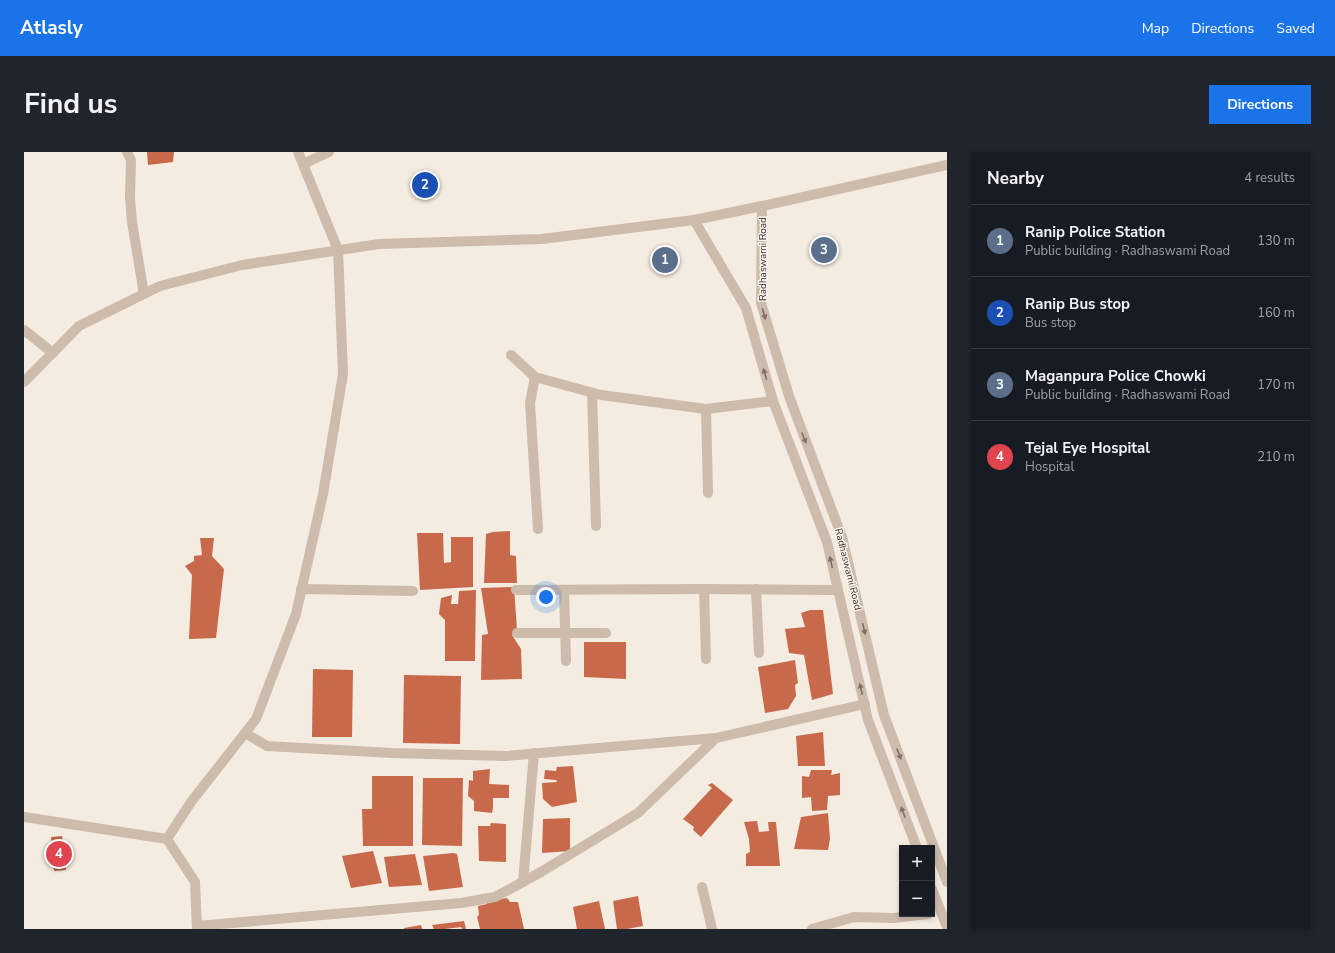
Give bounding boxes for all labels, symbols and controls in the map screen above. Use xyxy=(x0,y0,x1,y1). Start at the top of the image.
text: Atlasly xyxy=(20,15,83,41)
text: Map xyxy=(1142,19,1169,38)
text: Directions xyxy=(1191,19,1254,38)
text: Saved xyxy=(1276,19,1315,38)
text: Find us xyxy=(24,85,118,123)
button: Directions xyxy=(1209,85,1311,124)
text: Nearby xyxy=(987,167,1044,190)
text: 4 results xyxy=(1244,169,1295,187)
pin: 2 xyxy=(412,170,438,200)
street label: Radhaswami Road xyxy=(756,217,770,301)
text: Ranip Police Station xyxy=(1025,222,1165,242)
text: 1 xyxy=(996,232,1004,250)
text: 130 m xyxy=(1257,232,1295,250)
pin: 3 xyxy=(811,235,837,265)
text: Public building · Radhaswami Road xyxy=(1025,242,1230,260)
pin: 1 xyxy=(652,245,678,275)
text: Ranip Bus stop xyxy=(1025,294,1130,314)
text: 2 xyxy=(996,304,1004,322)
text: 160 m xyxy=(1257,304,1295,322)
one-way arrow xyxy=(762,308,768,321)
text: Bus stop xyxy=(1025,314,1076,332)
text: Maganpura Police Chowki xyxy=(1025,366,1206,386)
one-way arrow xyxy=(762,367,768,379)
text: 3 xyxy=(996,376,1004,394)
text: 170 m xyxy=(1257,376,1295,394)
text: Public building · Radhaswami Road xyxy=(1025,386,1230,404)
one-way arrow xyxy=(802,433,808,445)
text: Tejal Eye Hospital xyxy=(1025,438,1150,458)
text: 4 xyxy=(996,448,1004,466)
text: 210 m xyxy=(1257,448,1295,466)
text: Hospital xyxy=(1025,458,1074,476)
street label: Radhaswami Road xyxy=(831,527,865,612)
one-way arrow xyxy=(828,556,834,568)
your location xyxy=(536,587,556,607)
one-way arrow xyxy=(861,622,867,635)
one-way arrow xyxy=(858,682,864,694)
one-way arrow xyxy=(896,748,902,760)
one-way arrow xyxy=(899,805,905,817)
pin: 4 xyxy=(46,839,72,869)
map controls xyxy=(899,845,935,917)
button: + xyxy=(899,845,935,881)
button: − xyxy=(899,881,935,917)

